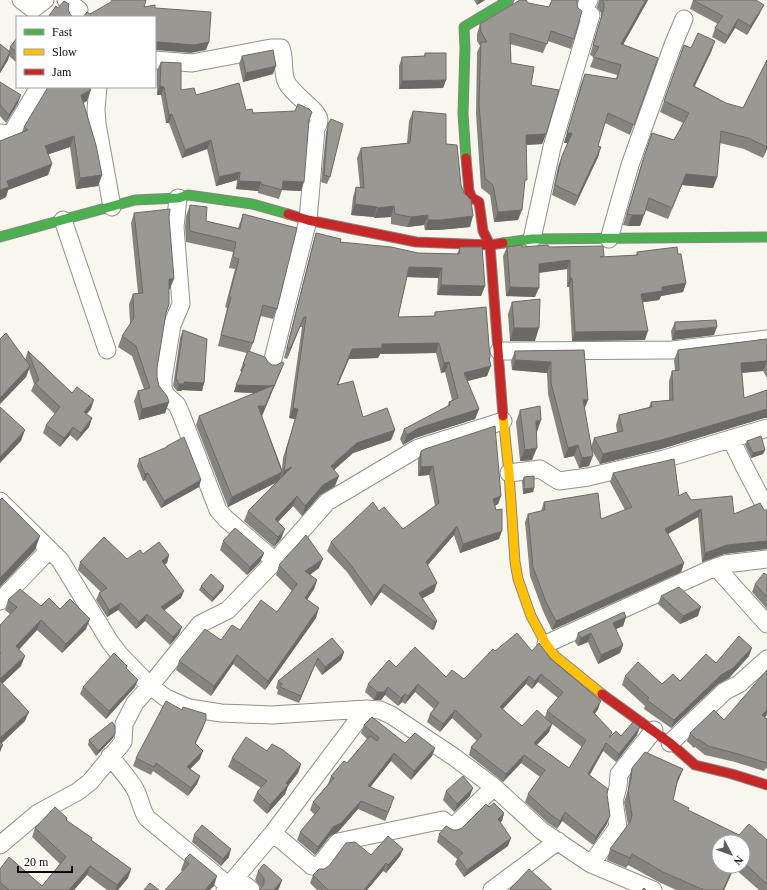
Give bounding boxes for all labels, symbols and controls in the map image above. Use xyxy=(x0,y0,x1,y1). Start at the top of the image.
legend xyxy=(16,16,156,88)
text: Fast xyxy=(52,25,73,39)
text: Slow xyxy=(52,45,77,59)
text: Jam xyxy=(52,65,72,79)
north arrow xyxy=(711,834,751,874)
scale bar xyxy=(18,848,72,874)
text: N xyxy=(731,854,746,868)
text: 20 m xyxy=(24,855,49,869)

